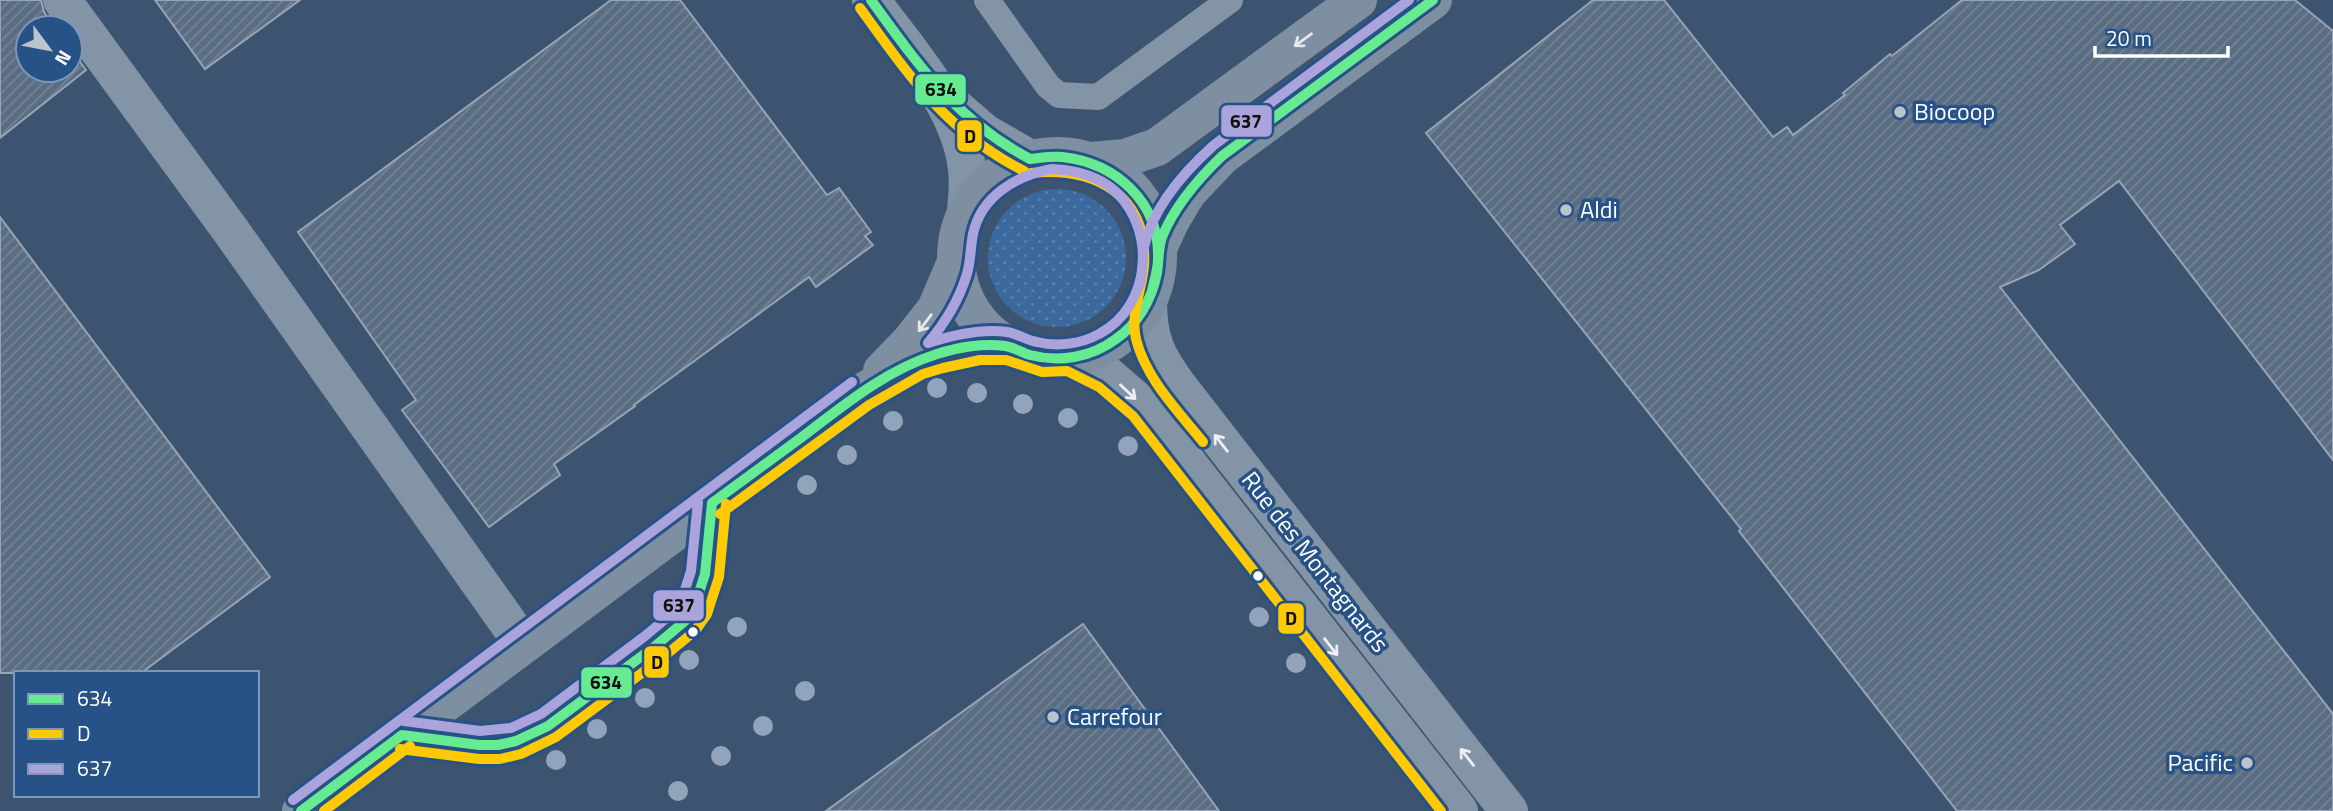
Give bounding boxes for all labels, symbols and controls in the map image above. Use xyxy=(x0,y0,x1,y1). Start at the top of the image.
north arrow xyxy=(14,14,84,84)
scale bar xyxy=(2095,14,2228,58)
text: 20 m xyxy=(2106,22,2152,54)
one-way arrow xyxy=(1294,33,1313,48)
text: N xyxy=(48,45,80,72)
line badge: 634 xyxy=(914,73,967,106)
text: 634 xyxy=(925,74,957,103)
place label: Biocoop xyxy=(1914,93,1995,129)
line badge: 637 xyxy=(1220,104,1273,138)
marker: Biocoop xyxy=(1892,104,1908,120)
text: 637 xyxy=(1230,106,1262,135)
line badge: D xyxy=(956,119,983,153)
text: D xyxy=(964,121,976,150)
place label: Aldi xyxy=(1580,191,1618,227)
marker: Aldi xyxy=(1558,202,1574,218)
one-way arrow xyxy=(918,313,933,332)
one-way arrow xyxy=(1119,384,1137,400)
one-way arrow xyxy=(1214,434,1229,452)
street label: Rue des Montagnards xyxy=(1234,463,1398,660)
unlabelled marker xyxy=(1251,569,1265,583)
line badge: 637 xyxy=(652,589,705,622)
text: 637 xyxy=(663,590,695,619)
line badge: D xyxy=(1277,602,1305,635)
text: D xyxy=(1285,603,1297,632)
unlabelled marker xyxy=(686,625,700,639)
one-way arrow xyxy=(1323,637,1338,655)
line badge: D xyxy=(643,645,670,679)
text: D xyxy=(651,647,663,676)
line badge: 634 xyxy=(580,666,633,699)
text: 634 xyxy=(590,667,622,696)
legend xyxy=(14,671,259,797)
text: 634 xyxy=(77,682,112,714)
place label: Carrefour xyxy=(1067,698,1162,734)
marker: Carrefour xyxy=(1045,709,1061,725)
text: D xyxy=(77,717,91,749)
place label: Pacific xyxy=(2167,744,2233,780)
one-way arrow xyxy=(1459,748,1474,767)
text: 637 xyxy=(77,752,112,784)
marker: Pacific xyxy=(2239,755,2255,771)

